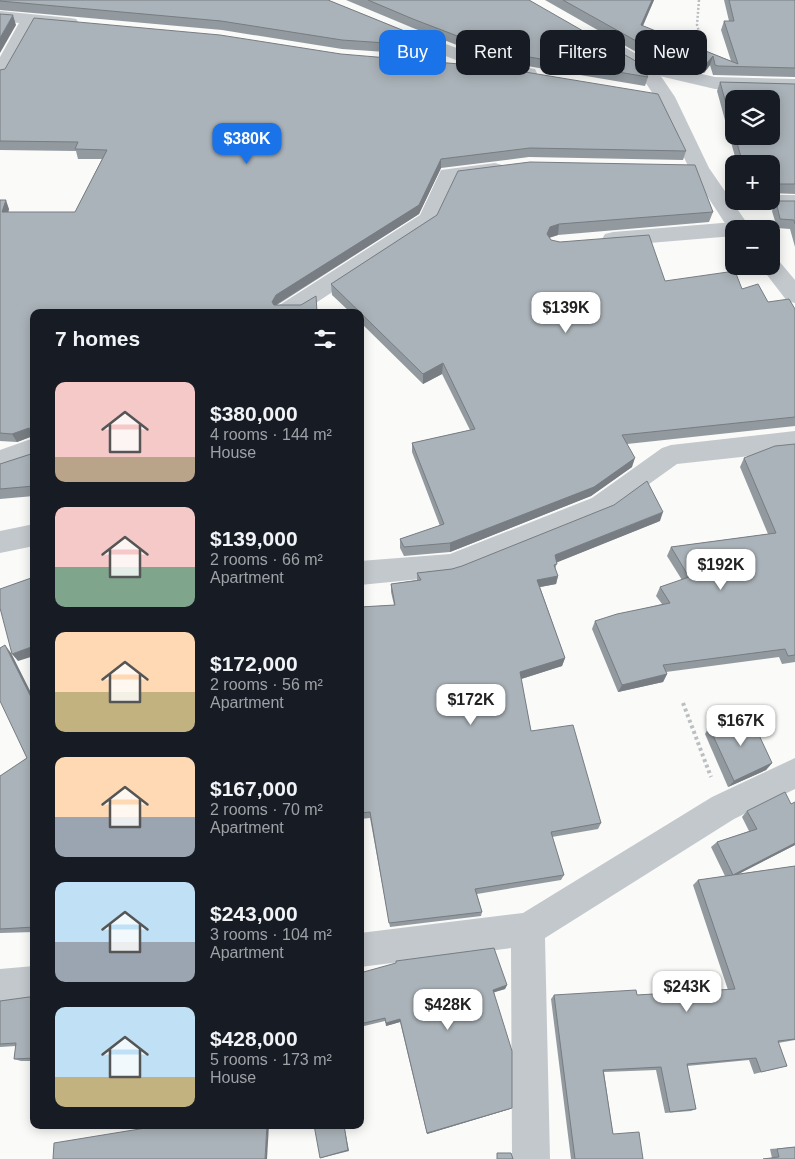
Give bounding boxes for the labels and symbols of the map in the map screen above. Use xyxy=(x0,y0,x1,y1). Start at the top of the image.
pin: $380K xyxy=(212,122,282,165)
pin: $139K xyxy=(531,292,601,334)
pin: $192K xyxy=(686,548,756,591)
pin: $172K xyxy=(436,684,506,726)
pin: $167K xyxy=(706,704,776,747)
pin: $243K xyxy=(652,970,722,1013)
pin: $428K xyxy=(413,988,483,1031)

